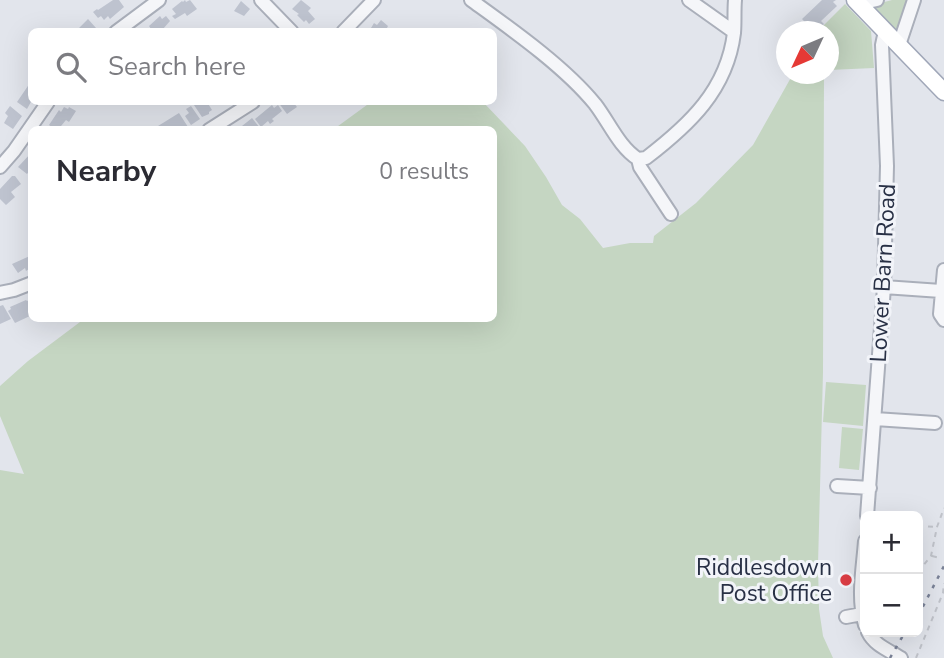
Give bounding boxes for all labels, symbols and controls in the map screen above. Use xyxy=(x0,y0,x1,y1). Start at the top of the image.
north arrow xyxy=(776,21,839,84)
search box xyxy=(28,28,497,105)
icon: search xyxy=(52,48,90,86)
text: Search here xyxy=(108,49,246,84)
text: Nearby xyxy=(56,151,156,192)
text: 0 results xyxy=(379,156,469,187)
street label: Lower Barn Road xyxy=(863,183,903,363)
map controls xyxy=(860,511,923,637)
button: + xyxy=(860,511,923,574)
place label: Riddlesdown Post Office xyxy=(696,552,832,609)
marker: Riddlesdown Post Office xyxy=(838,572,854,588)
button: − xyxy=(860,574,923,637)

